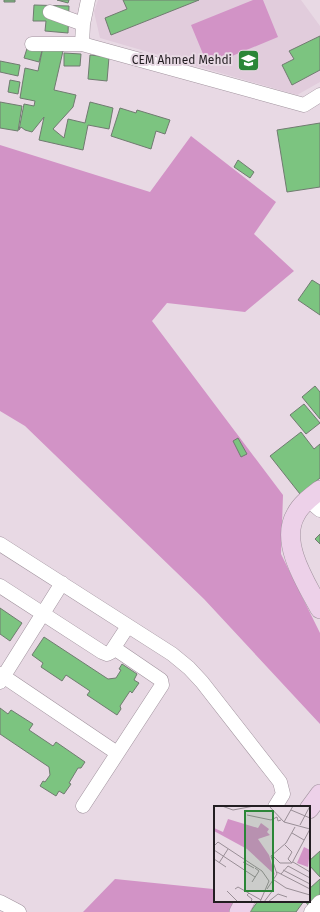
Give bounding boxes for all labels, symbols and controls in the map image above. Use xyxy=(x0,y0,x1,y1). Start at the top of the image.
school or university icon: CEM Ahmed Mehdi xyxy=(235,47,261,73)
place label: CEM Ahmed Mehdi xyxy=(132,53,232,67)
inset map xyxy=(214,806,310,902)

